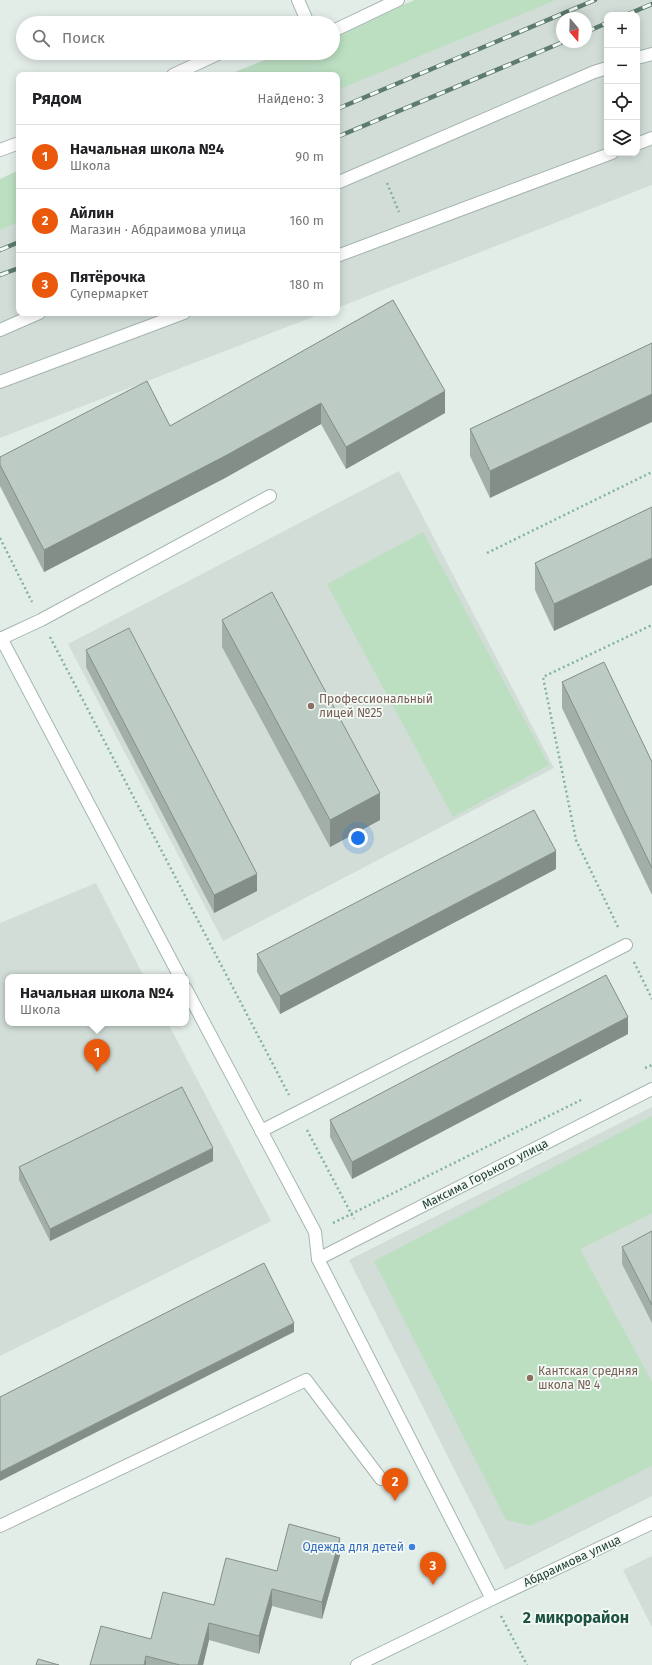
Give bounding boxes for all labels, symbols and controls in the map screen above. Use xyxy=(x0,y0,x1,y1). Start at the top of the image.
north arrow xyxy=(556,12,592,48)
map controls xyxy=(604,12,640,156)
button: + xyxy=(604,12,640,48)
search box xyxy=(16,16,340,60)
icon: search xyxy=(30,27,52,49)
text: Поиск xyxy=(62,29,105,47)
button: − xyxy=(604,48,640,84)
button: locate xyxy=(604,84,640,120)
text: Рядом xyxy=(32,88,82,109)
text: Найдено: 3 xyxy=(258,91,324,106)
button: layers xyxy=(604,120,640,156)
text: Начальная школа №4 xyxy=(70,140,224,158)
text: 1 xyxy=(42,149,48,164)
text: 90 m xyxy=(295,149,324,164)
text: Школа xyxy=(70,158,111,173)
text: Айлин xyxy=(70,204,114,222)
text: 2 xyxy=(42,213,48,228)
text: 160 m xyxy=(290,213,324,228)
text: Магазин · Абдраимова улица xyxy=(70,222,246,237)
text: Пятёрочка xyxy=(70,268,146,286)
text: 3 xyxy=(42,277,48,292)
text: 180 m xyxy=(289,277,324,292)
text: Супермаркет xyxy=(70,286,148,301)
place label: Профессиональный лицей №25 xyxy=(319,692,433,720)
marker: Профессиональный лицей №25 xyxy=(306,701,316,711)
your location xyxy=(348,828,368,848)
popup xyxy=(5,974,189,1026)
text: Начальная школа №4 xyxy=(20,984,174,1002)
text: Школа xyxy=(20,1002,61,1017)
pin: 1 xyxy=(84,1039,110,1072)
street label: Максима Горького улица xyxy=(420,1136,550,1212)
place label: Кантская средняя школа № 4 xyxy=(538,1364,638,1392)
marker: Кантская средняя школа № 4 xyxy=(525,1373,535,1383)
pin: 2 xyxy=(382,1468,408,1501)
street label: Абдраимова улица xyxy=(521,1532,623,1590)
place label: Одежда для детей xyxy=(302,1540,404,1554)
marker: Одежда для детей xyxy=(407,1542,417,1552)
pin: 3 xyxy=(420,1552,446,1585)
district label: 2 микрорайон xyxy=(523,1608,629,1627)

